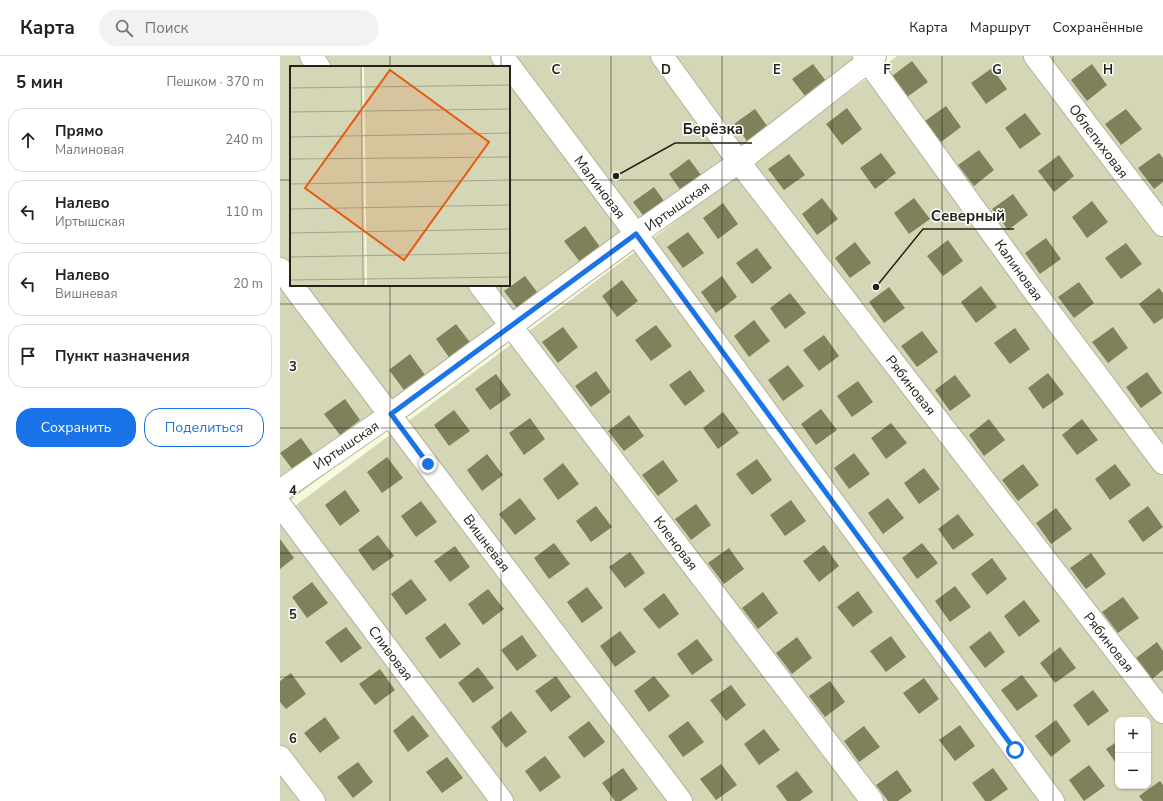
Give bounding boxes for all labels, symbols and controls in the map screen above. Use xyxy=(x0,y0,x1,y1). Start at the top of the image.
search box xyxy=(99,10,379,46)
text: Карта xyxy=(20,15,75,41)
icon: search xyxy=(113,17,135,39)
text: Поиск xyxy=(145,18,188,38)
text: Карта xyxy=(909,18,948,37)
text: Маршрут xyxy=(970,18,1031,37)
text: Сохранённые xyxy=(1053,18,1143,37)
text: C xyxy=(552,61,561,79)
text: D xyxy=(661,61,671,79)
text: E xyxy=(773,61,781,79)
text: F xyxy=(883,61,891,79)
text: G xyxy=(992,61,1002,79)
text: H xyxy=(1103,61,1113,79)
inset map xyxy=(290,66,510,286)
text: 5 мин xyxy=(16,71,63,94)
text: Пешком · 370 m xyxy=(166,73,264,91)
street label: Облепиховая xyxy=(1064,100,1133,182)
callout: Берёзка xyxy=(675,116,752,143)
text: Берёзка xyxy=(683,119,743,139)
text: Прямо xyxy=(55,121,103,141)
icon: ahead xyxy=(17,129,39,151)
text: 240 m xyxy=(225,131,263,149)
text: Малиновая xyxy=(55,141,124,159)
street label: Малиновая xyxy=(570,152,630,223)
street label: Иртышская xyxy=(641,177,714,236)
text: Налево xyxy=(55,193,110,213)
icon: left xyxy=(17,201,39,223)
callout: Северный xyxy=(923,202,1014,229)
text: 110 m xyxy=(225,203,263,221)
text: Северный xyxy=(931,206,1005,226)
text: Иртышская xyxy=(55,213,125,231)
street label: Калиновая xyxy=(990,236,1047,305)
text: Налево xyxy=(55,265,110,285)
icon: left xyxy=(17,273,39,295)
text: 20 m xyxy=(233,275,263,293)
text: Вишневая xyxy=(55,285,118,303)
icon: arrive xyxy=(17,345,39,367)
text: Пункт назначения xyxy=(55,346,190,366)
street label: Рябиновая xyxy=(881,351,940,419)
text: 3 xyxy=(289,358,297,376)
button: Сохранить xyxy=(16,408,136,447)
button: Поделиться xyxy=(144,408,264,447)
street label: Иртышская xyxy=(310,416,383,474)
route end xyxy=(419,455,437,473)
text: 4 xyxy=(289,482,297,500)
street label: Вишневая xyxy=(459,511,514,576)
street label: Кленовая xyxy=(649,512,702,574)
text: 5 xyxy=(289,606,297,624)
street label: Рябиновая xyxy=(1079,608,1138,676)
street label: Сливовая xyxy=(364,622,417,685)
map controls xyxy=(1115,717,1151,789)
button: + xyxy=(1115,717,1151,753)
text: 6 xyxy=(289,730,297,748)
route start xyxy=(1006,741,1024,759)
button: − xyxy=(1115,753,1151,789)

